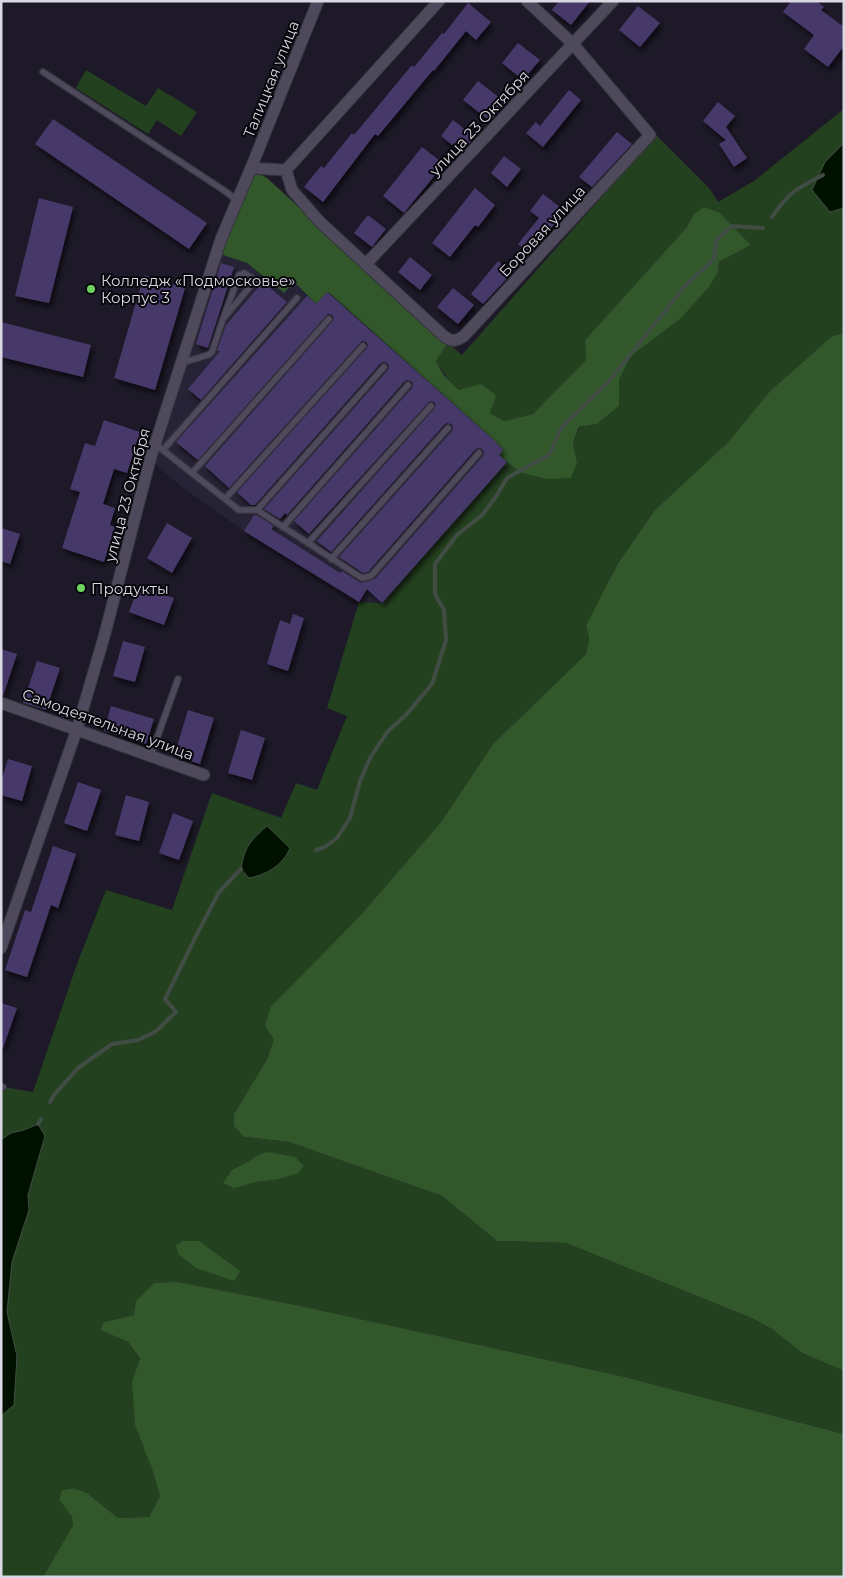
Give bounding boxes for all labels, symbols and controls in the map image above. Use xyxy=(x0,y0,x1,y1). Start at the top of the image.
street label: Талицкая улица xyxy=(239,18,303,140)
street label: улица 23 Октября xyxy=(424,66,533,181)
street label: Боровая улица xyxy=(495,181,589,281)
place label: Колледж «Подмосковье» Корпус 3 xyxy=(101,271,295,307)
marker: Колледж «Подмосковье» Корпус 3 xyxy=(85,283,97,295)
street label: улица 23 Октября xyxy=(100,426,154,565)
place label: Продукты xyxy=(91,579,169,598)
marker: Продукты xyxy=(75,582,87,594)
street label: Самодеятельная улица xyxy=(20,684,196,764)

